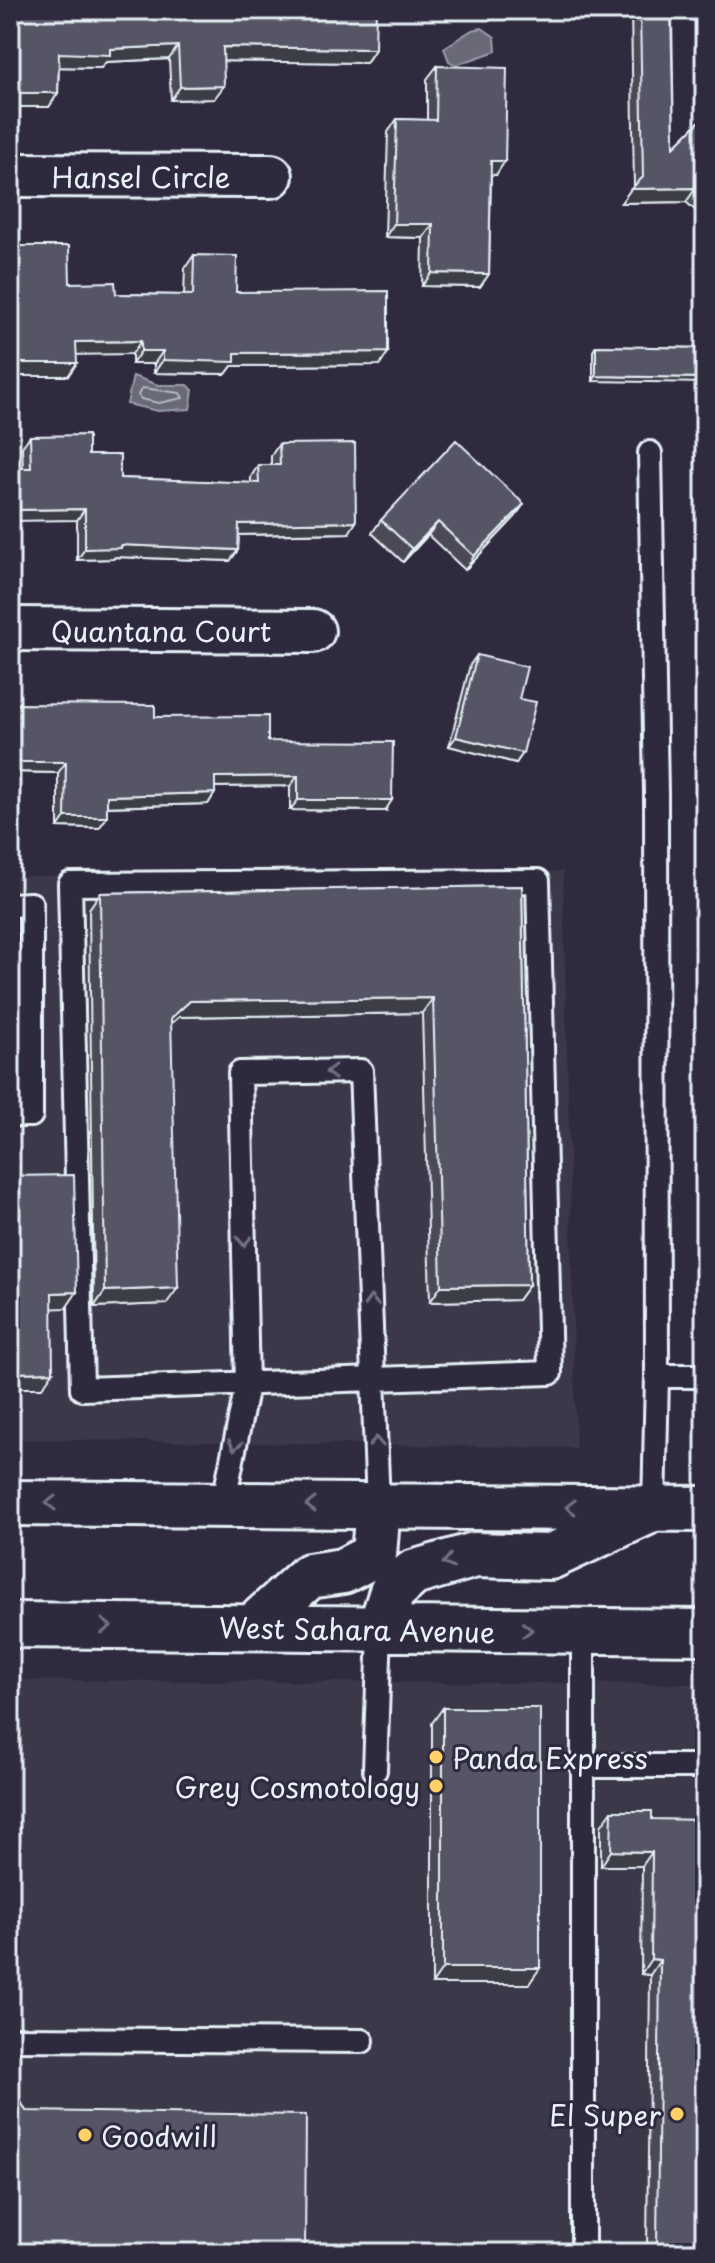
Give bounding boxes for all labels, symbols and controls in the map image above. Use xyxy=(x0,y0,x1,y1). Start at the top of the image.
street label: Hansel Circle xyxy=(52,155,230,198)
street label: Quantana Court xyxy=(51,609,271,652)
one-way arrow xyxy=(324,1063,337,1081)
one-way arrow xyxy=(235,1235,253,1248)
one-way arrow xyxy=(363,1294,380,1307)
one-way arrow xyxy=(368,1435,385,1448)
one-way arrow xyxy=(228,1438,245,1452)
one-way arrow xyxy=(44,1494,57,1512)
one-way arrow xyxy=(304,1496,317,1514)
one-way arrow xyxy=(564,1499,577,1516)
one-way arrow xyxy=(441,1552,455,1569)
street label: West Sahara Avenue xyxy=(219,1605,495,1653)
one-way arrow xyxy=(100,1617,113,1635)
one-way arrow xyxy=(521,1622,534,1639)
place label: Panda Express xyxy=(452,1736,648,1779)
marker: Panda Express xyxy=(427,1748,445,1766)
place label: Grey Cosmotology xyxy=(175,1765,420,1808)
marker: Grey Cosmotology xyxy=(427,1777,445,1795)
place label: El Super xyxy=(549,2093,661,2136)
marker: El Super xyxy=(668,2105,686,2123)
place label: Goodwill xyxy=(101,2114,217,2157)
marker: Goodwill xyxy=(76,2126,94,2144)

